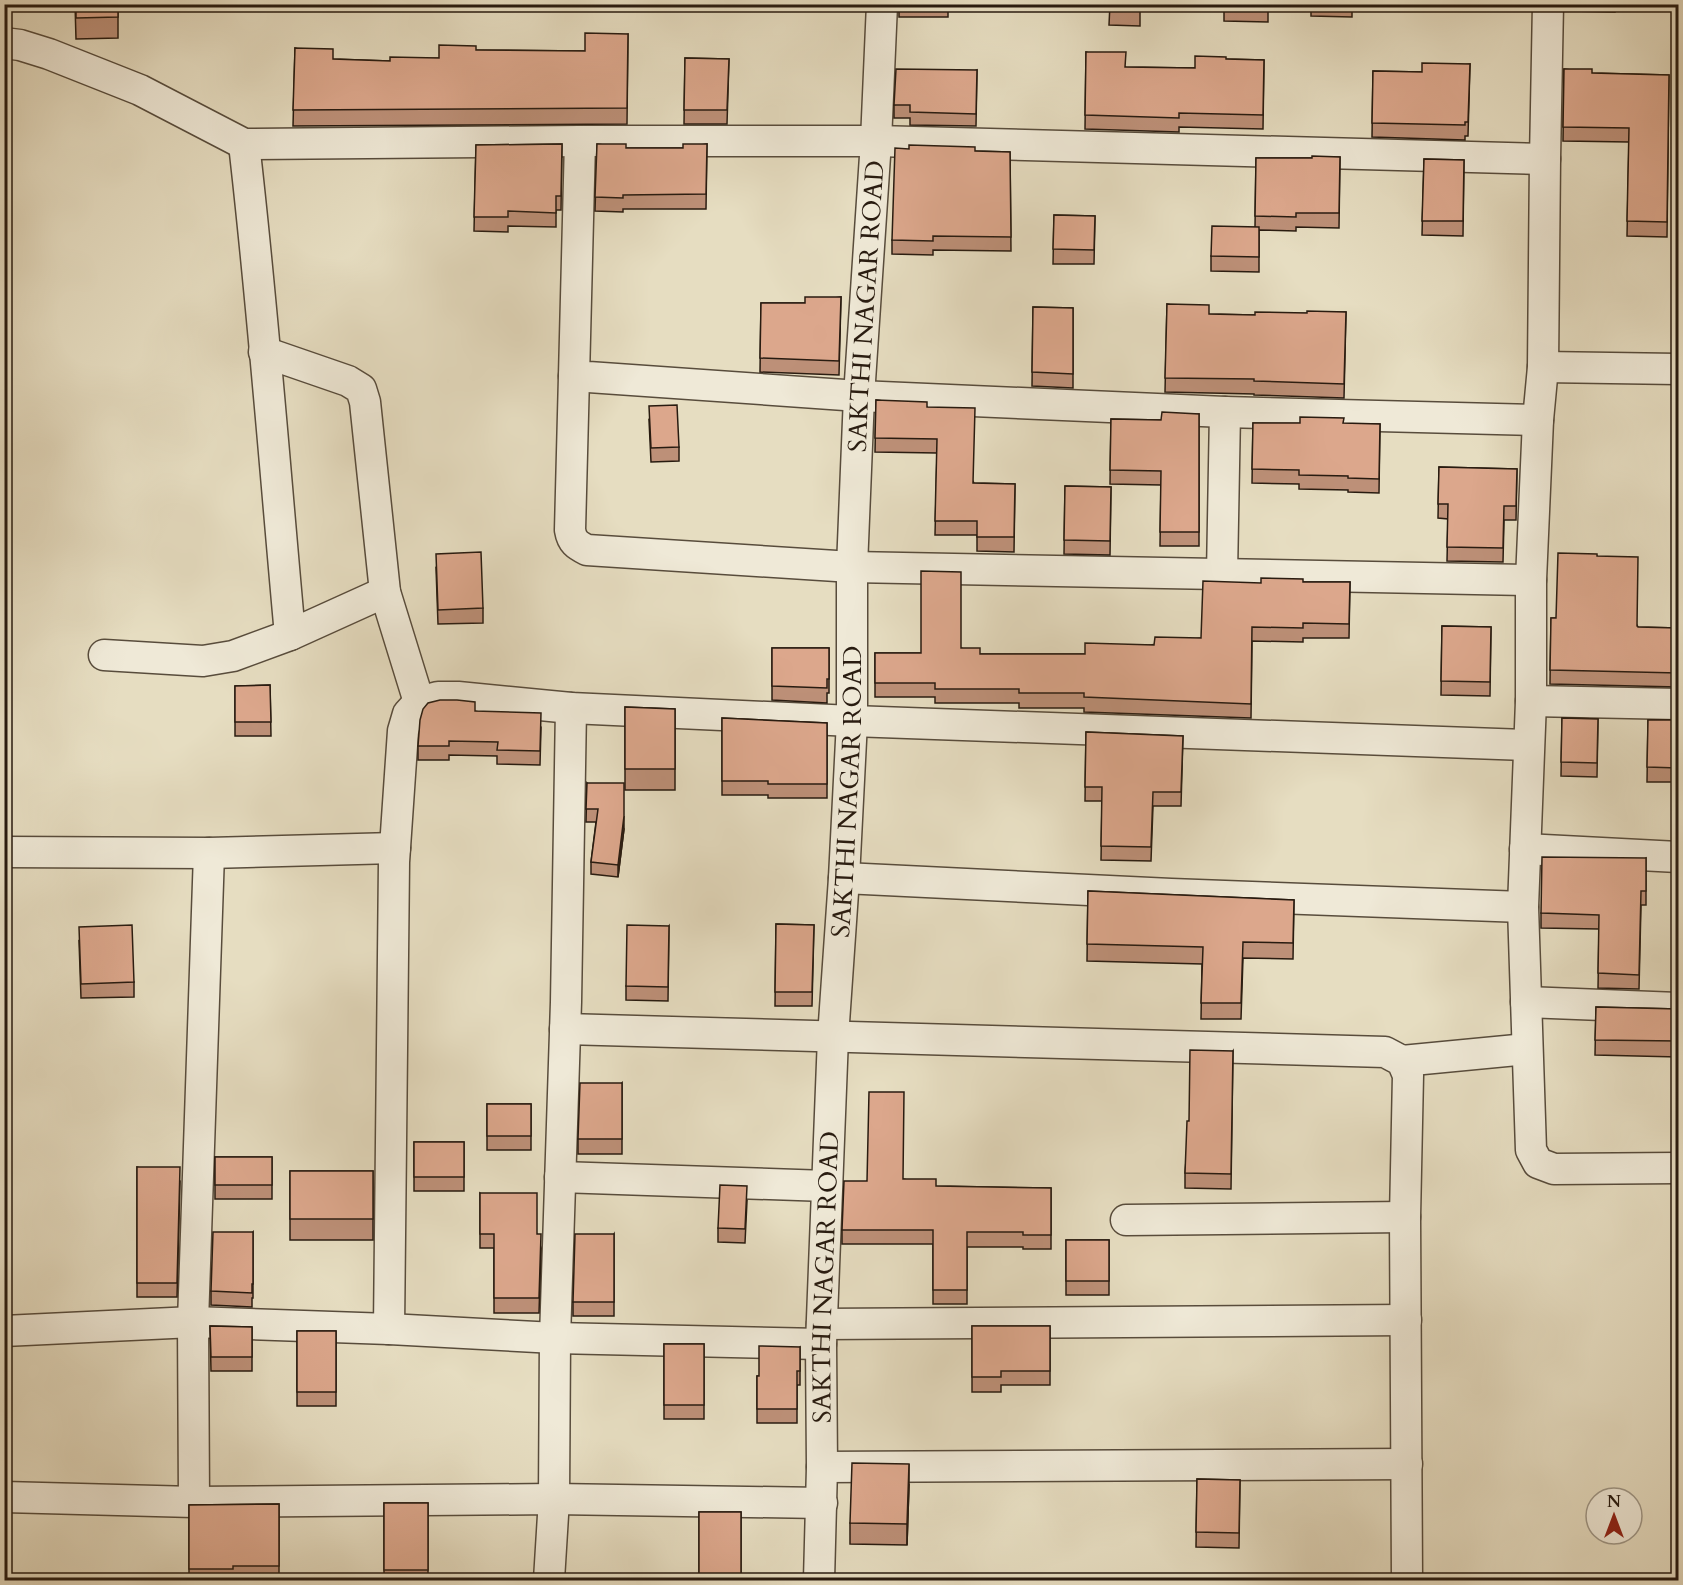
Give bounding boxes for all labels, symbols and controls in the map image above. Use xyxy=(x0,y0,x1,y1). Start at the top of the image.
street label: SAKTHI NAGAR ROAD xyxy=(839,159,892,453)
street label: SAKTHI NAGAR ROAD xyxy=(822,646,870,939)
street label: SAKTHI NAGAR ROAD xyxy=(803,1130,847,1423)
north arrow xyxy=(1584,1486,1644,1546)
text: N xyxy=(1607,1491,1621,1513)

